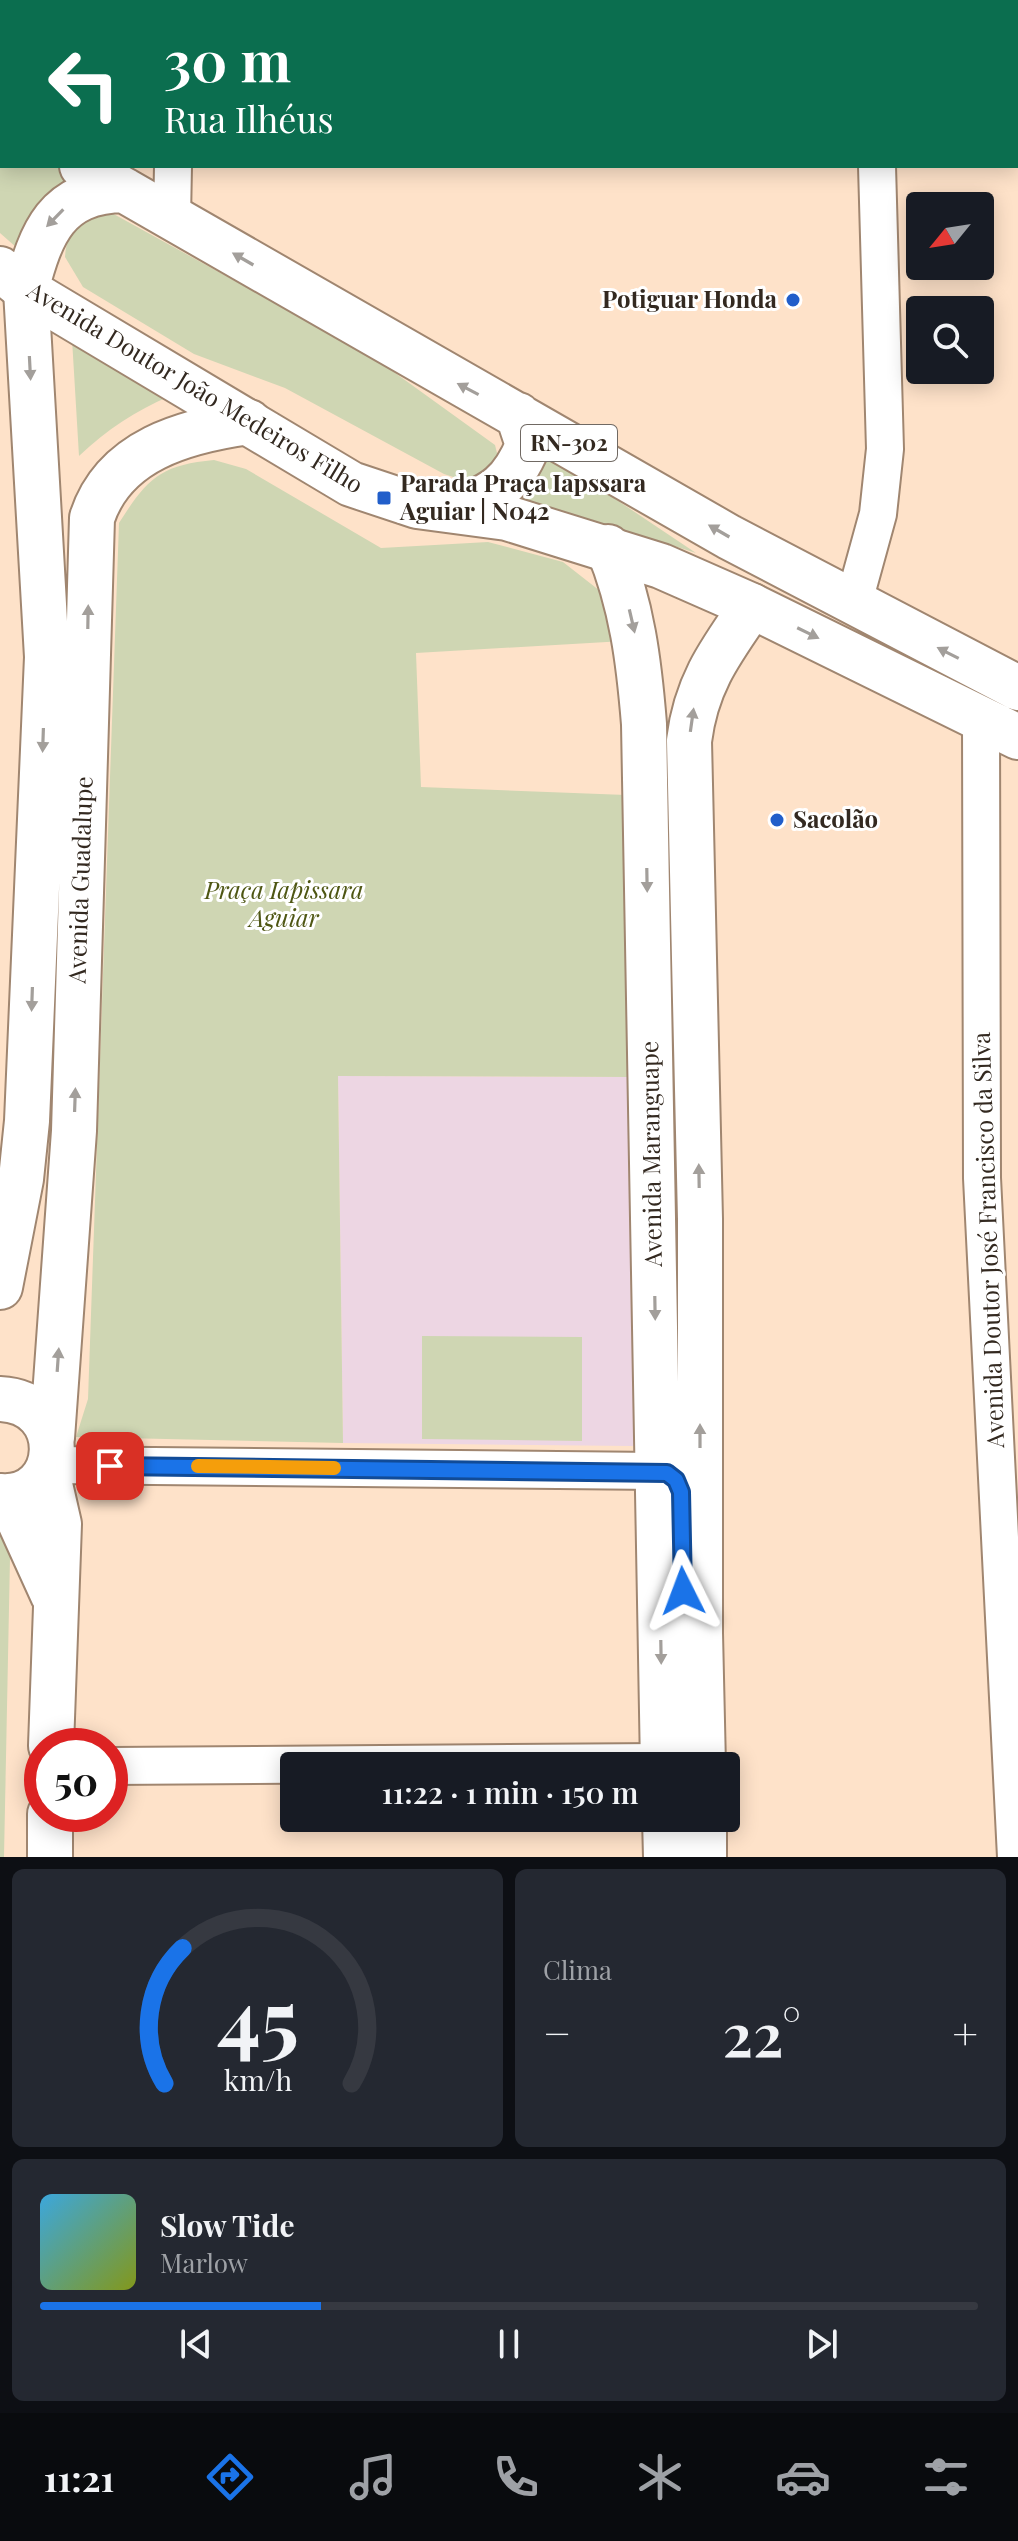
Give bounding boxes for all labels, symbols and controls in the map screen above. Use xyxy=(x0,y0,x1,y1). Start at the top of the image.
text: 30 m xyxy=(164,22,291,97)
icon: left xyxy=(32,32,136,136)
text: Rua Ilhéus xyxy=(164,94,334,142)
north arrow xyxy=(906,192,994,280)
map controls xyxy=(906,192,994,384)
one-way arrow xyxy=(46,209,65,228)
one-way arrow xyxy=(232,252,254,266)
street label: Avenida Doutor João Medeiros Filho xyxy=(21,273,370,499)
place label: Potiguar Honda xyxy=(602,282,778,314)
marker: Potiguar Honda xyxy=(784,291,802,309)
button: search xyxy=(906,296,994,384)
one-way arrow xyxy=(24,356,37,381)
one-way arrow xyxy=(457,382,480,395)
road number: RN-302 xyxy=(521,425,617,461)
place label: Parada Praça Iapssara Aguiar | N042 xyxy=(399,466,647,526)
marker: Parada Praça Iapssara Aguiar | N042 xyxy=(375,489,393,507)
one-way arrow xyxy=(708,524,730,538)
one-way arrow xyxy=(82,604,94,629)
one-way arrow xyxy=(626,609,639,634)
one-way arrow xyxy=(796,626,819,640)
one-way arrow xyxy=(937,646,960,660)
one-way arrow xyxy=(686,708,699,733)
one-way arrow xyxy=(37,728,50,753)
street label: Avenida Guadalupe xyxy=(59,776,99,985)
place label: Sacolão xyxy=(793,802,878,834)
marker: Sacolão xyxy=(768,811,786,829)
one-way arrow xyxy=(641,868,653,893)
park label: Praça Iapissara Aguiar xyxy=(203,873,364,933)
one-way arrow xyxy=(26,987,39,1012)
street label: Avenida Doutor José Francisco da Silva xyxy=(964,1032,1010,1450)
street label: Avenida Maranguape xyxy=(632,1041,668,1268)
one-way arrow xyxy=(69,1087,81,1112)
one-way arrow xyxy=(693,1163,705,1188)
one-way arrow xyxy=(649,1296,661,1321)
one-way arrow xyxy=(52,1347,65,1372)
one-way arrow xyxy=(694,1423,706,1448)
pin xyxy=(76,1432,144,1500)
icon: arrive xyxy=(88,1444,132,1488)
position arrow xyxy=(641,1549,725,1633)
one-way arrow xyxy=(655,1640,667,1665)
speed limit sign: 50 xyxy=(24,1728,128,1832)
text: 11:22 · 1 min · 150 m xyxy=(381,1772,639,1812)
text: Clima xyxy=(543,1952,612,1987)
text: 45 xyxy=(216,1960,299,2071)
text: 22° xyxy=(722,1992,801,2072)
text: − xyxy=(543,2002,571,2061)
text: + xyxy=(952,2002,978,2061)
text: km/h xyxy=(223,2060,292,2098)
text: Slow Tide xyxy=(160,2205,295,2245)
text: Marlow xyxy=(160,2245,248,2280)
icon: previous xyxy=(174,2322,218,2366)
icon: pause xyxy=(487,2322,531,2366)
icon: next xyxy=(800,2322,844,2366)
icon: directions xyxy=(202,2449,258,2505)
icon: music xyxy=(345,2449,401,2505)
icon: phone xyxy=(488,2449,544,2505)
icon: climate xyxy=(632,2449,688,2505)
icon: car xyxy=(775,2449,831,2505)
icon: filters xyxy=(918,2449,974,2505)
text: 11:21 xyxy=(44,2453,114,2501)

